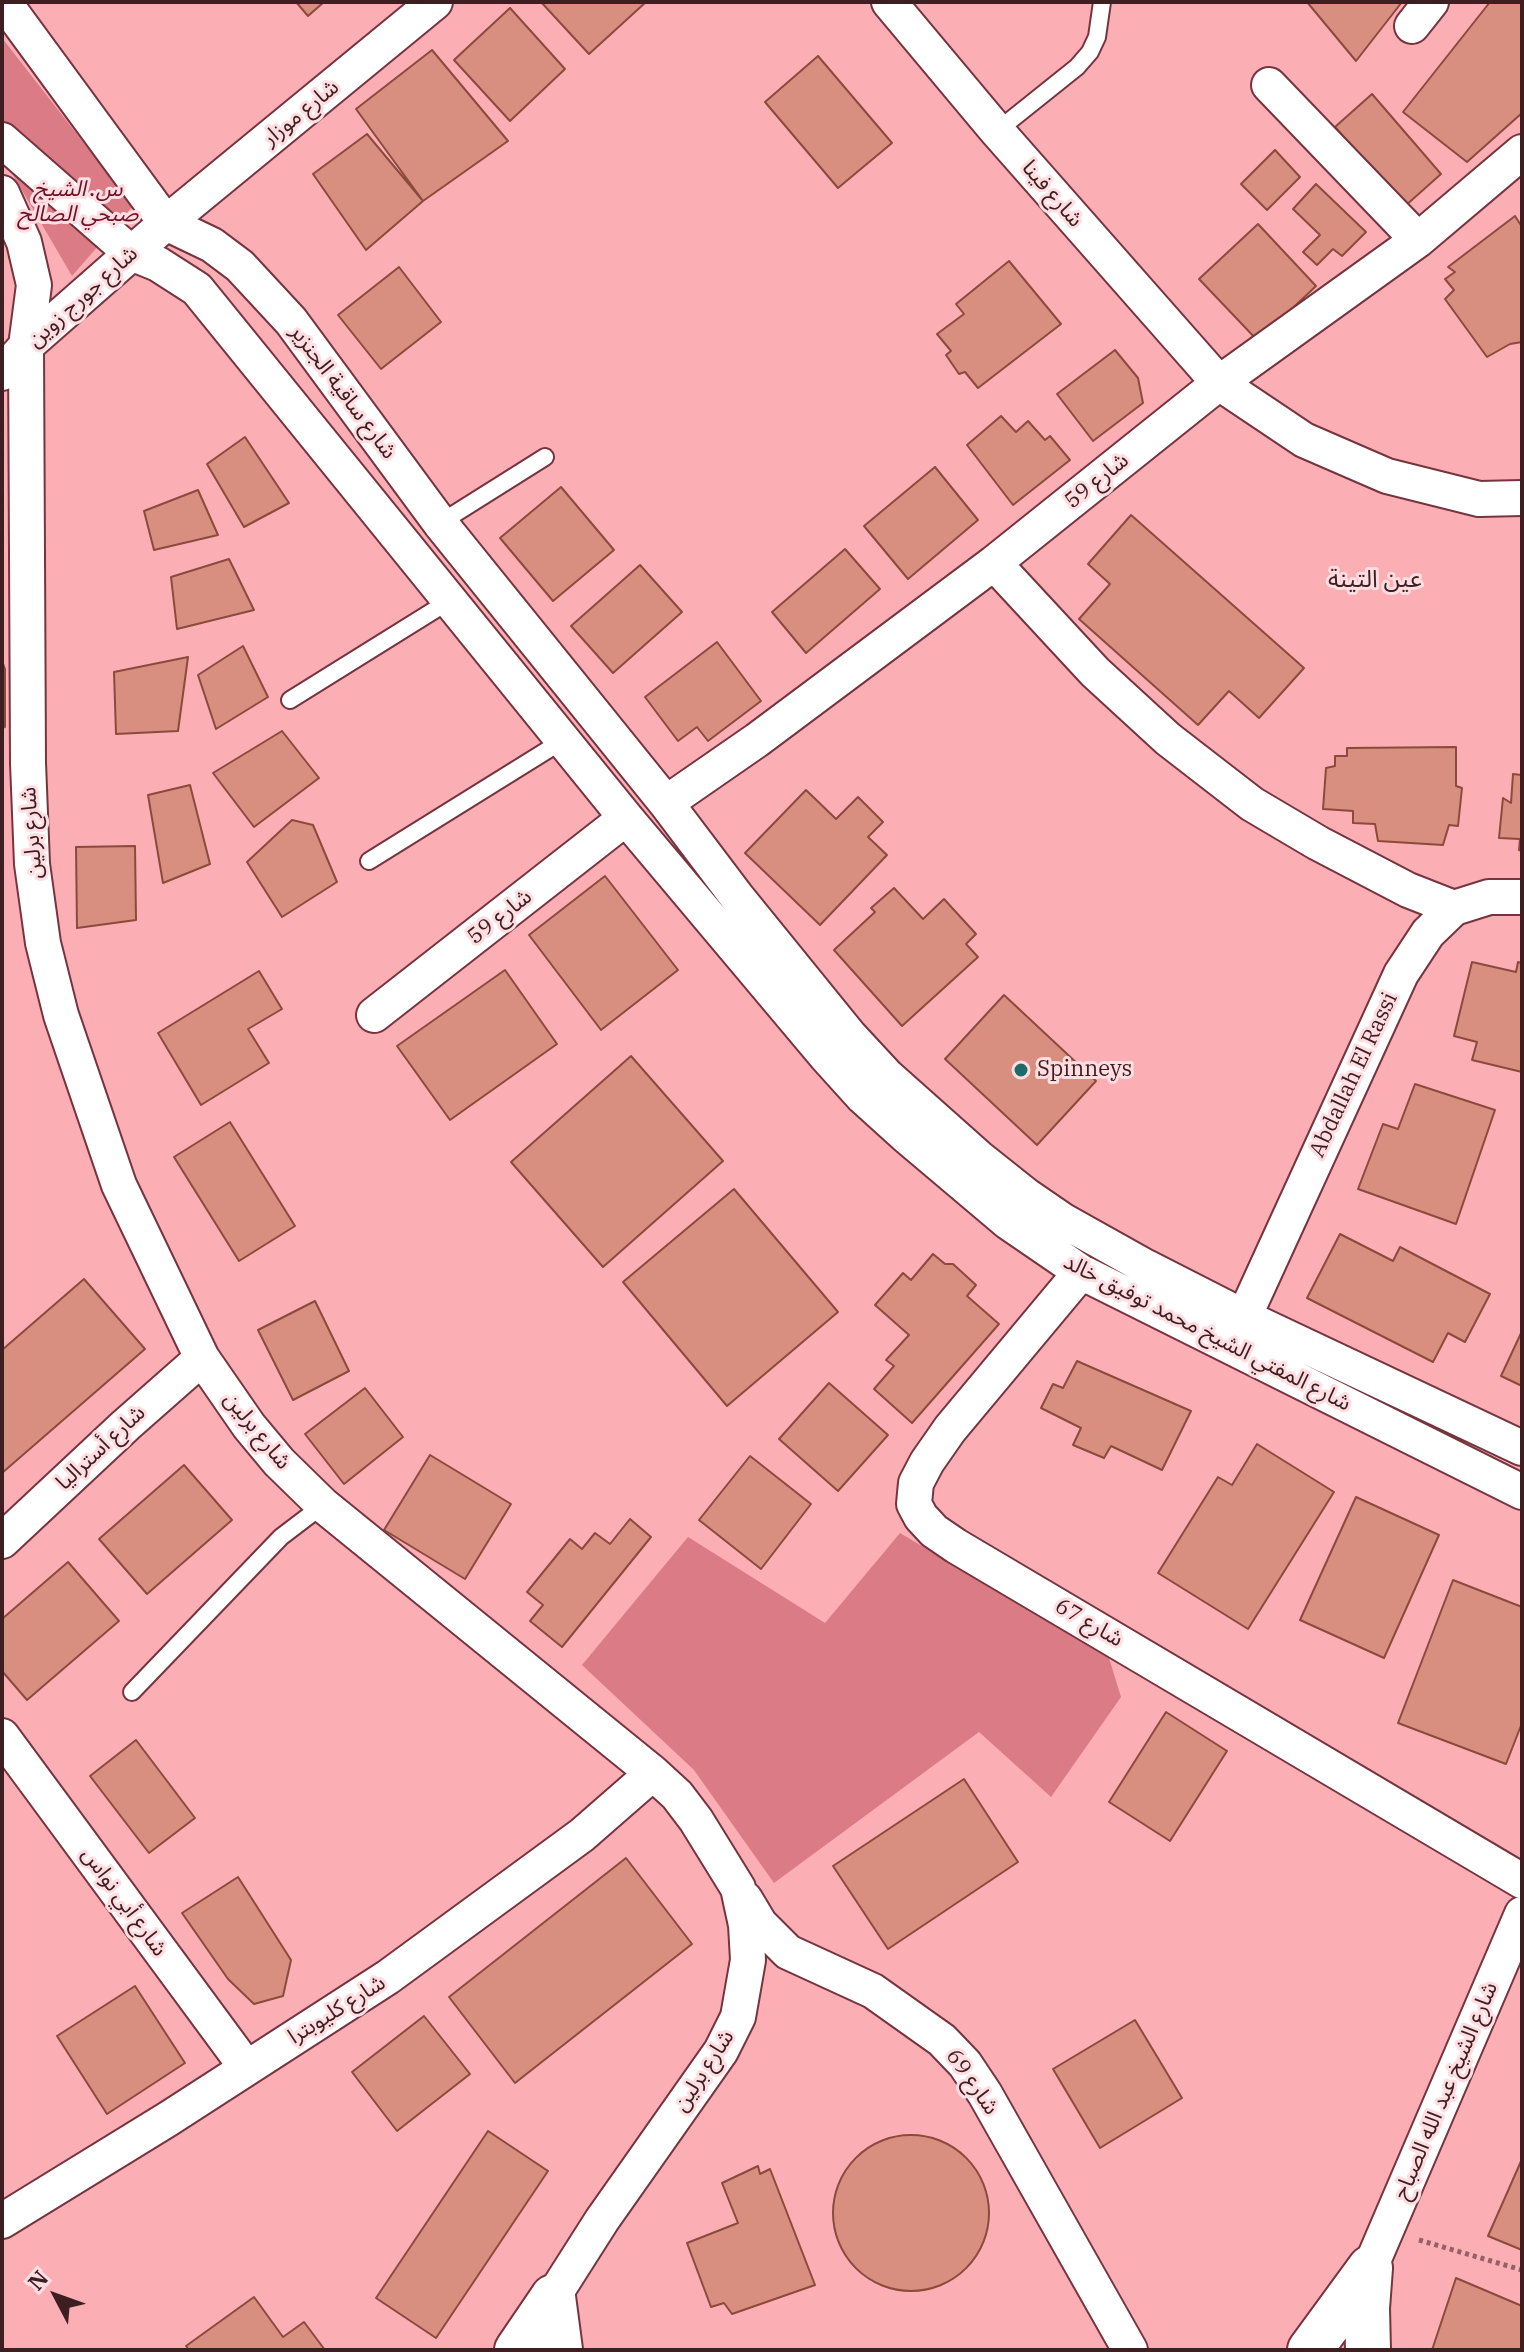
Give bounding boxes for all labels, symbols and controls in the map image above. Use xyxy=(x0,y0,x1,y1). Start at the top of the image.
street label: شارع موزار xyxy=(257,74,345,152)
street label: شارع فينا xyxy=(1016,155,1088,233)
park label: س. الشيخ صبحي الصالح xyxy=(18,177,138,228)
street label: شارع جورج زوين xyxy=(22,241,144,353)
street label: شارع ساقية الجنزير xyxy=(284,320,402,464)
street label: شارع 59 xyxy=(1060,447,1134,515)
district label: عين التينة xyxy=(1328,566,1422,594)
street label: شارع برلين xyxy=(16,786,48,880)
street label: شارع 59 xyxy=(463,884,537,950)
street label: Abdallah El Rassi xyxy=(1304,988,1404,1162)
place label: Spinneys xyxy=(1037,1057,1132,1083)
marker: Spinneys xyxy=(1012,1061,1030,1079)
street label: شارع المفتي الشيخ محمد توفيق خالد xyxy=(1059,1249,1355,1417)
street label: شارع برلين xyxy=(218,1387,296,1475)
street label: شارع أستراليا xyxy=(51,1400,151,1496)
street label: شارع 67 xyxy=(1050,1593,1128,1653)
street label: شارع أبي نواس xyxy=(76,1842,172,1962)
street label: شارع كليوبترا xyxy=(283,1970,391,2050)
street label: شارع الشيخ عبد الله الصباح xyxy=(1388,1978,1504,2204)
street label: شارع برلين xyxy=(668,2025,740,2117)
street label: شارع 69 xyxy=(940,2044,1004,2120)
north arrow xyxy=(16,2256,96,2336)
text: N xyxy=(21,2264,54,2296)

